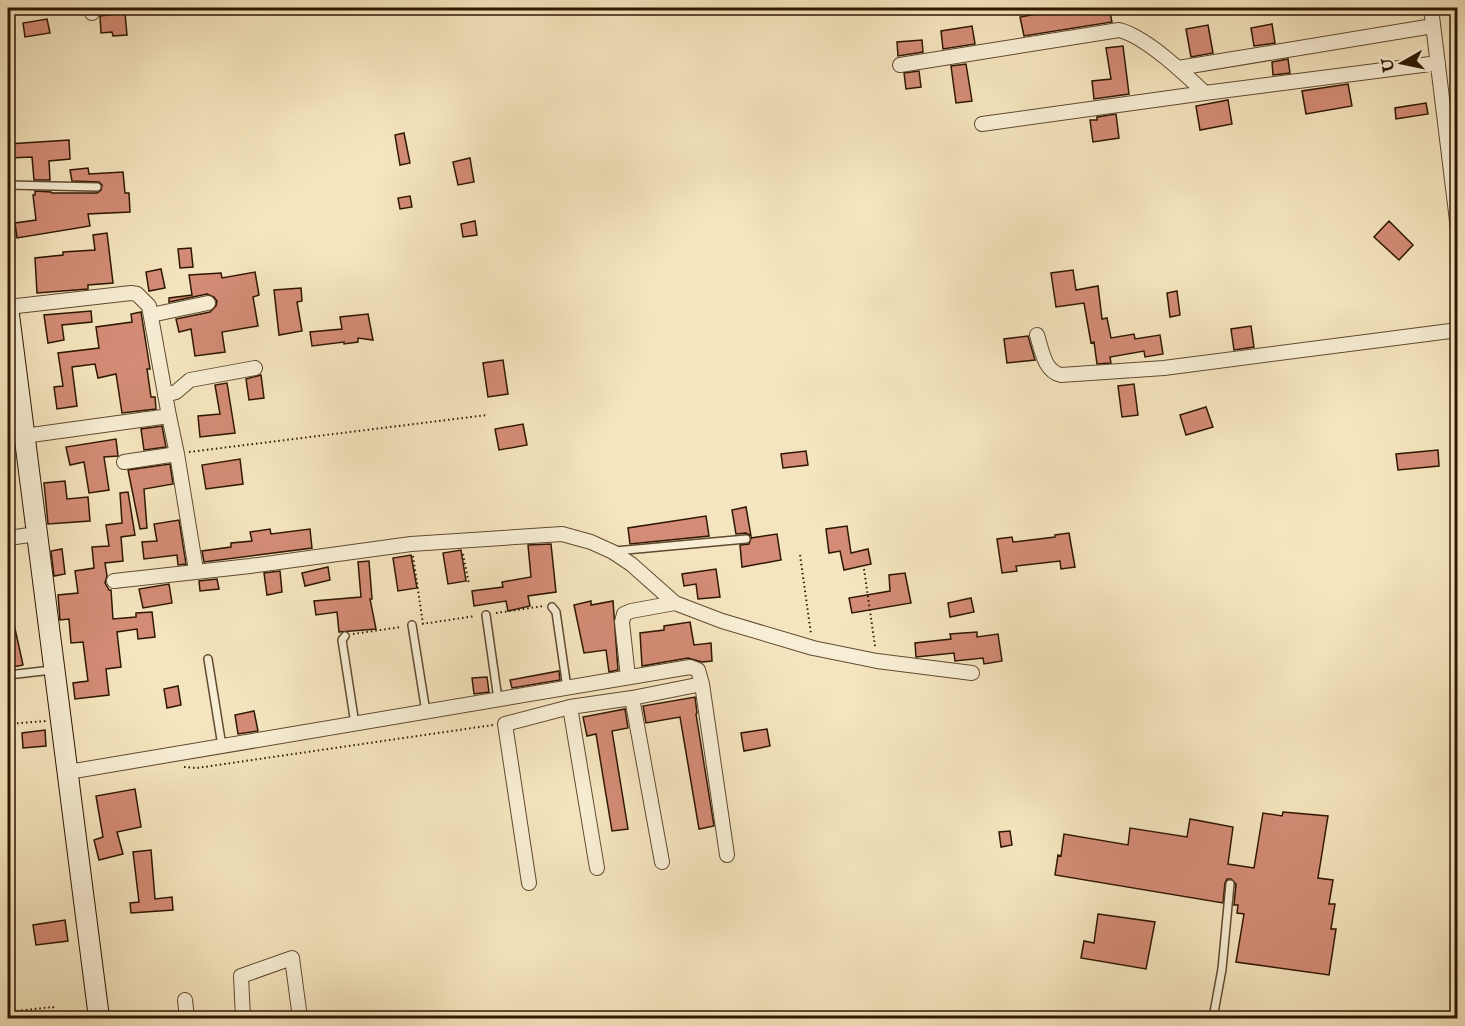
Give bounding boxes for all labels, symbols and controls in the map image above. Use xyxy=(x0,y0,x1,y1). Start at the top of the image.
north arrow xyxy=(1372,33,1432,93)
text: U xyxy=(1378,56,1400,74)

